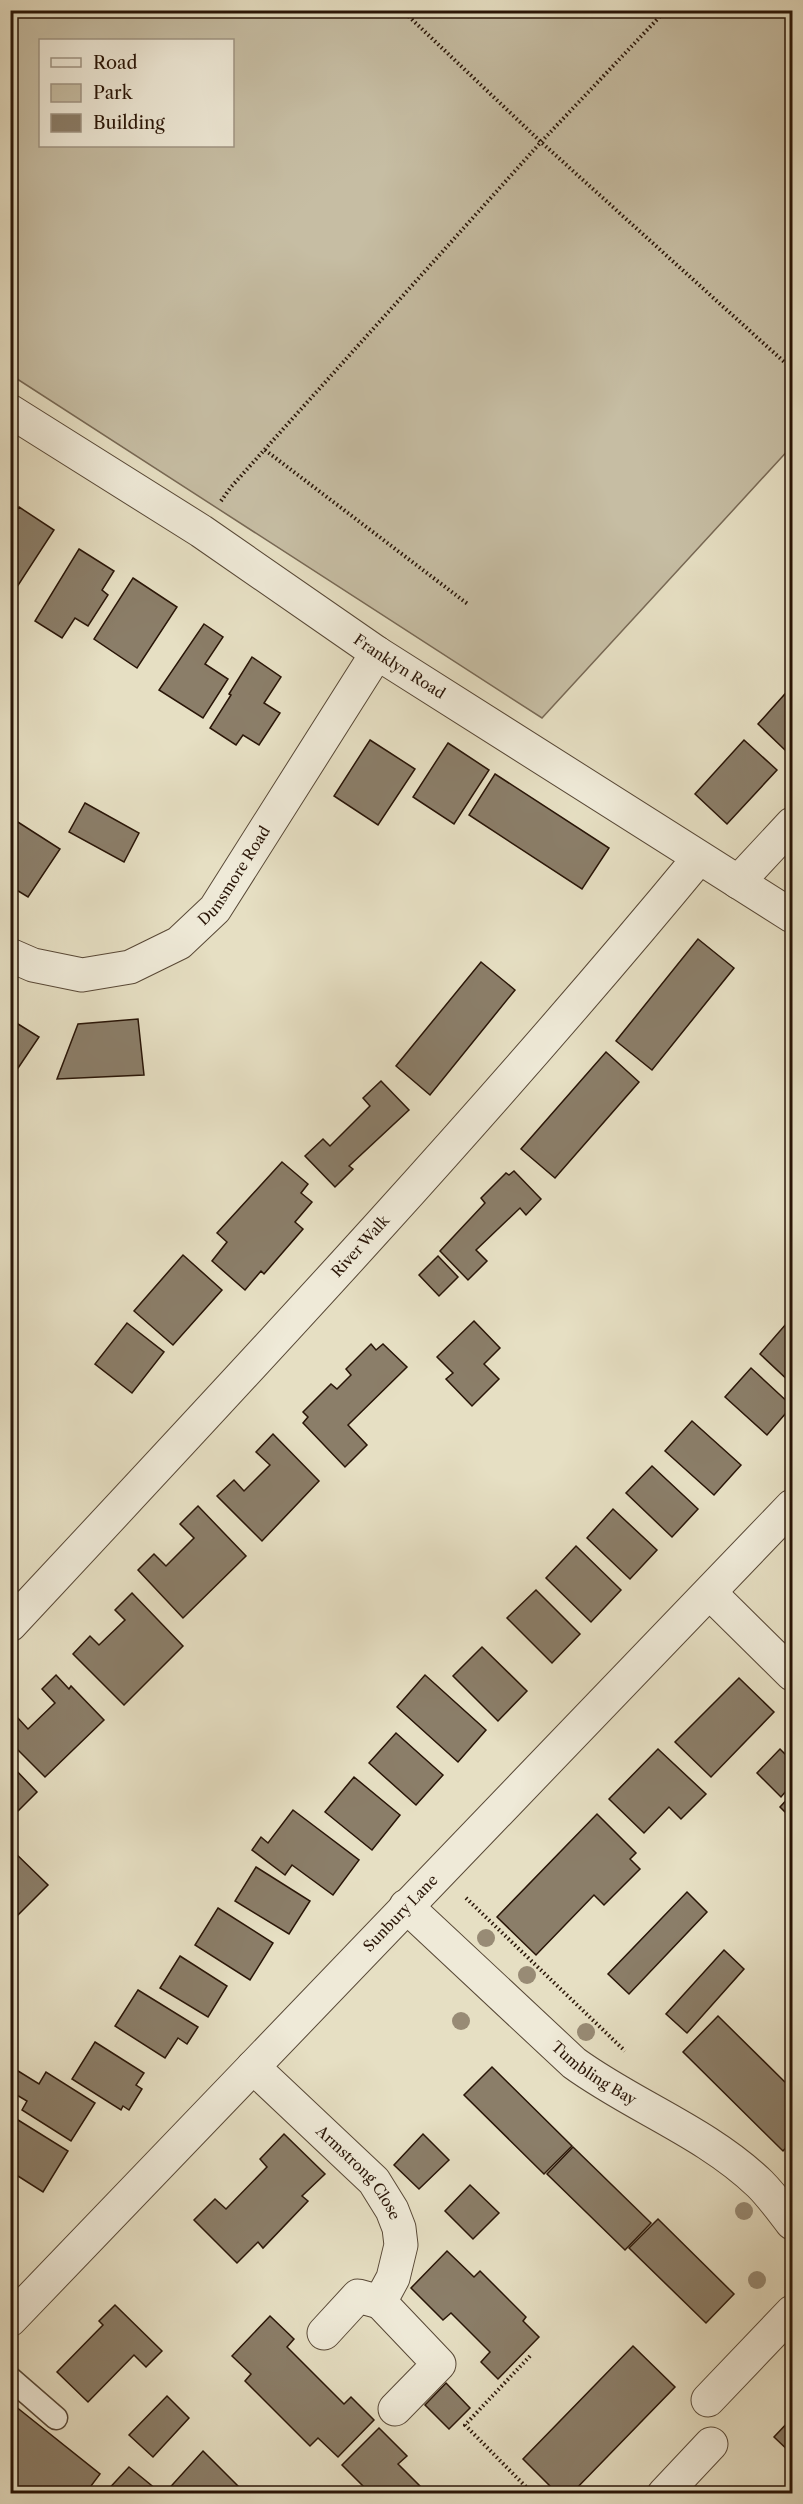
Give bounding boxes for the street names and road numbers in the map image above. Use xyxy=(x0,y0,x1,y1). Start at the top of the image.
street label: Franklyn Road xyxy=(350,630,449,703)
street label: Dunsmore Road xyxy=(194,822,274,929)
street label: River Walk xyxy=(327,1210,394,1281)
street label: Sunbury Lane xyxy=(359,1870,442,1955)
street label: Tumbling Bay xyxy=(548,2037,640,2109)
street label: Armstrong Close xyxy=(312,2121,405,2222)

